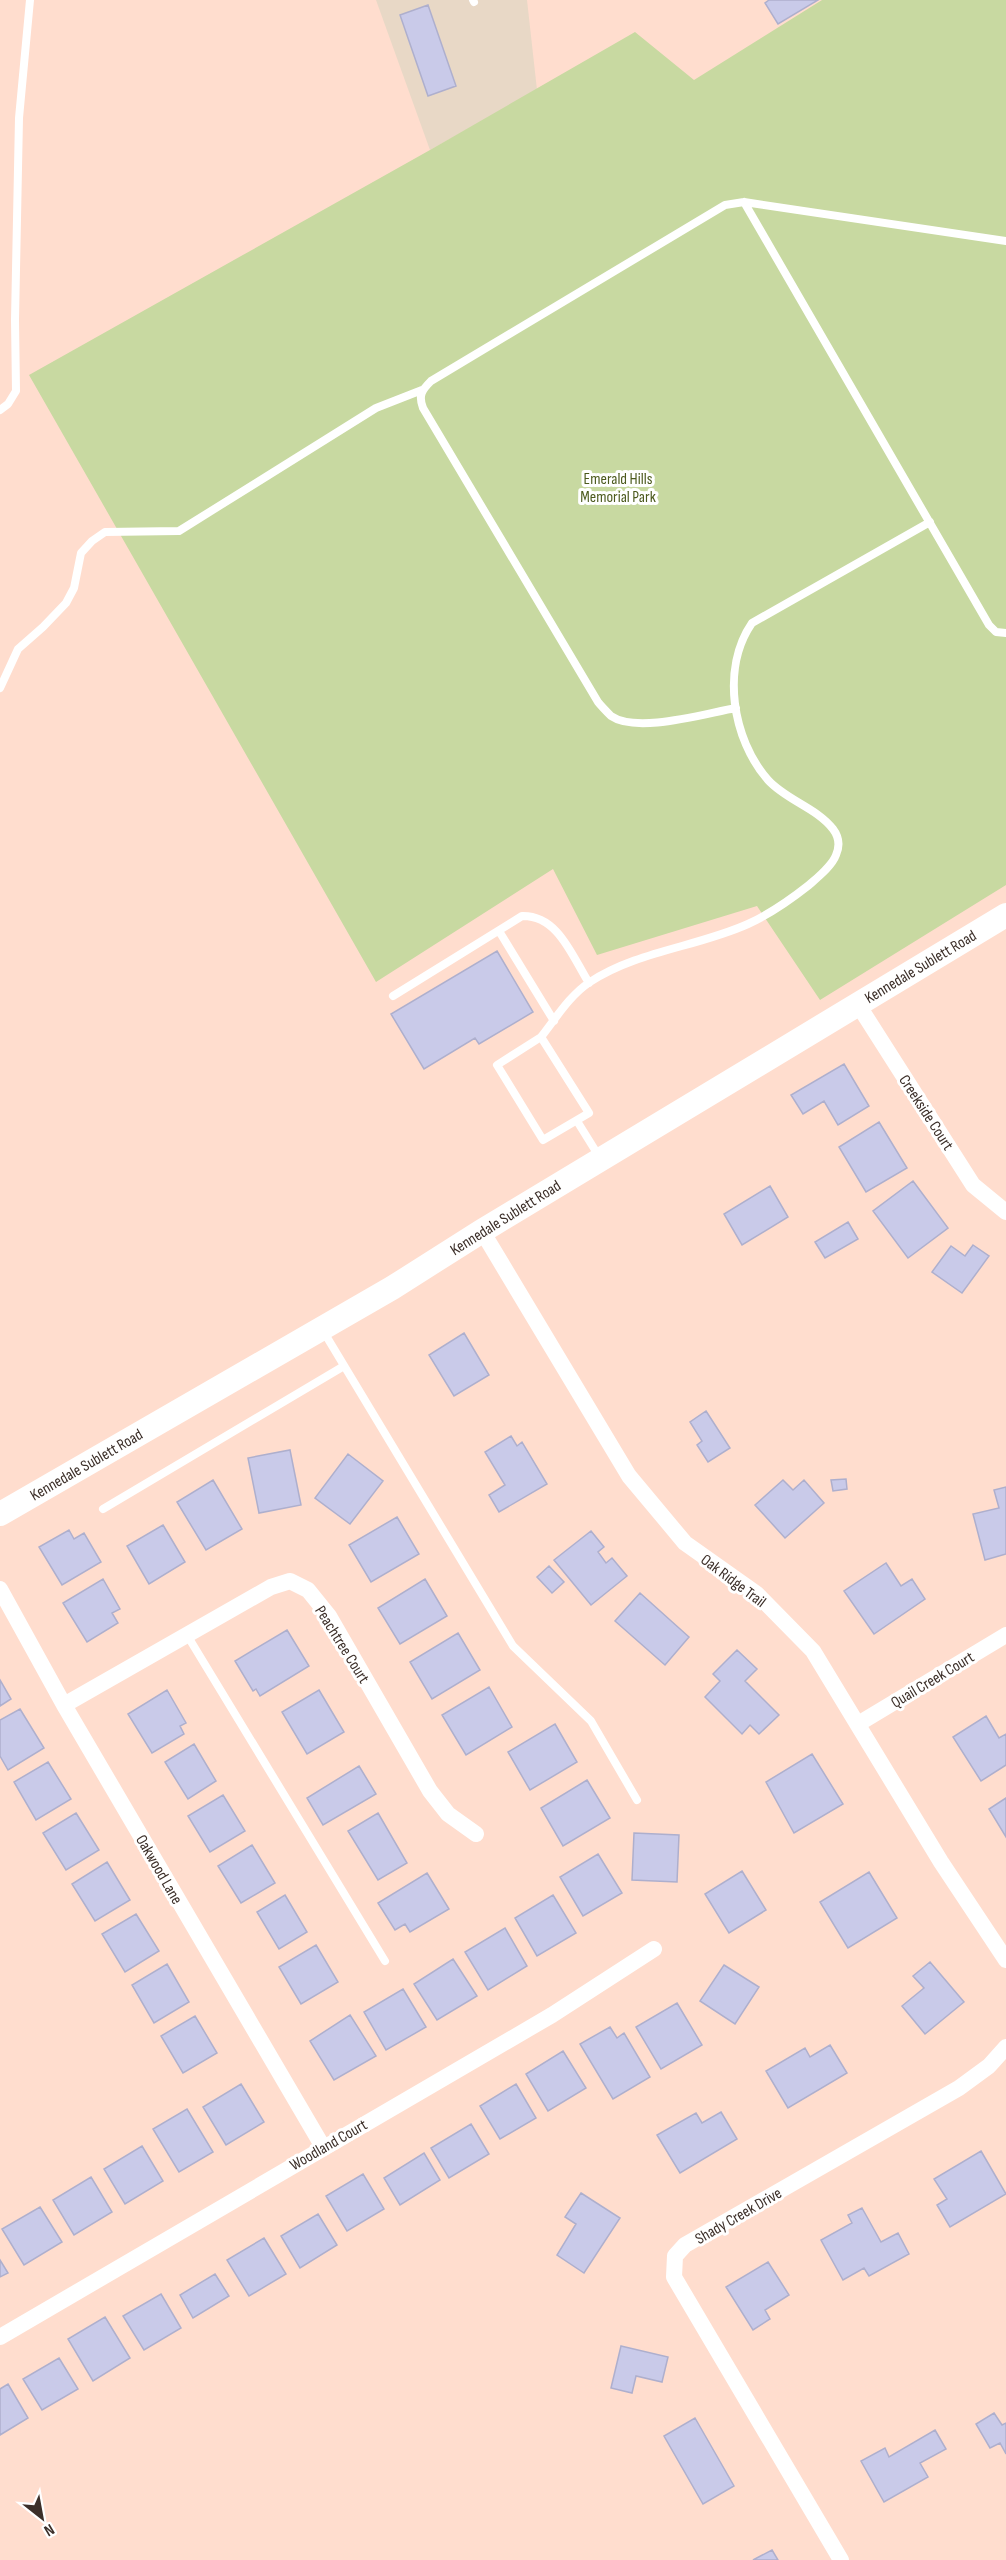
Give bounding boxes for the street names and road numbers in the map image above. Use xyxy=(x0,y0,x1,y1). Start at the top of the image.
street label: Kennedale Sublett Road xyxy=(862,926,980,1008)
street label: Creekside Court xyxy=(894,1072,957,1154)
street label: Kennedale Sublett Road xyxy=(447,1177,565,1260)
street label: Kennedale Sublett Road xyxy=(27,1425,146,1505)
street label: Oak Ridge Trail xyxy=(697,1551,769,1612)
street label: Peachtree Court xyxy=(310,1602,373,1687)
street label: Quail Creek Court xyxy=(888,1648,978,1712)
street label: Oakwood Lane xyxy=(131,1832,186,1908)
street label: Woodland Court xyxy=(287,2116,371,2175)
street label: Shady Creek Drive xyxy=(692,2184,785,2249)

